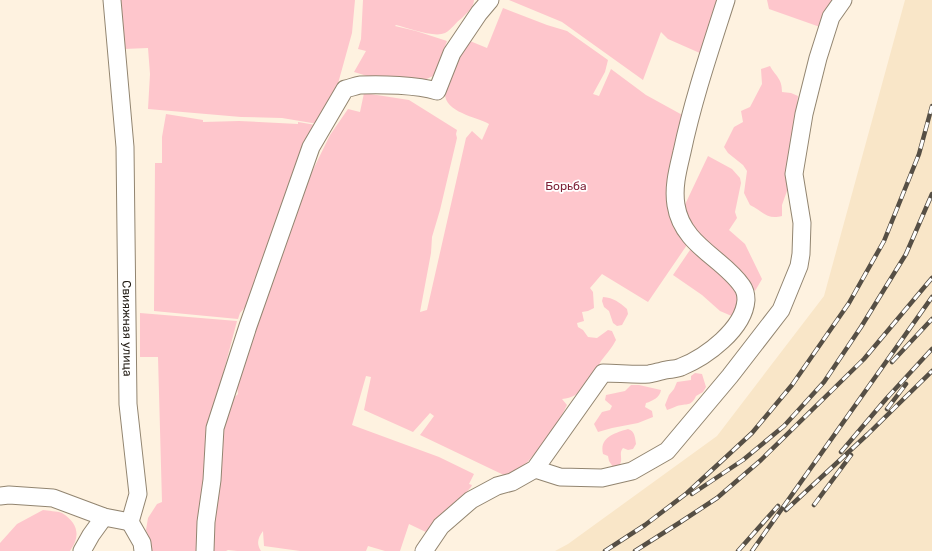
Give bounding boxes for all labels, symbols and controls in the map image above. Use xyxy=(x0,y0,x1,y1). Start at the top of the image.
park label: Борьба xyxy=(545,179,587,193)
street label: Свияжная улица xyxy=(120,280,135,377)

